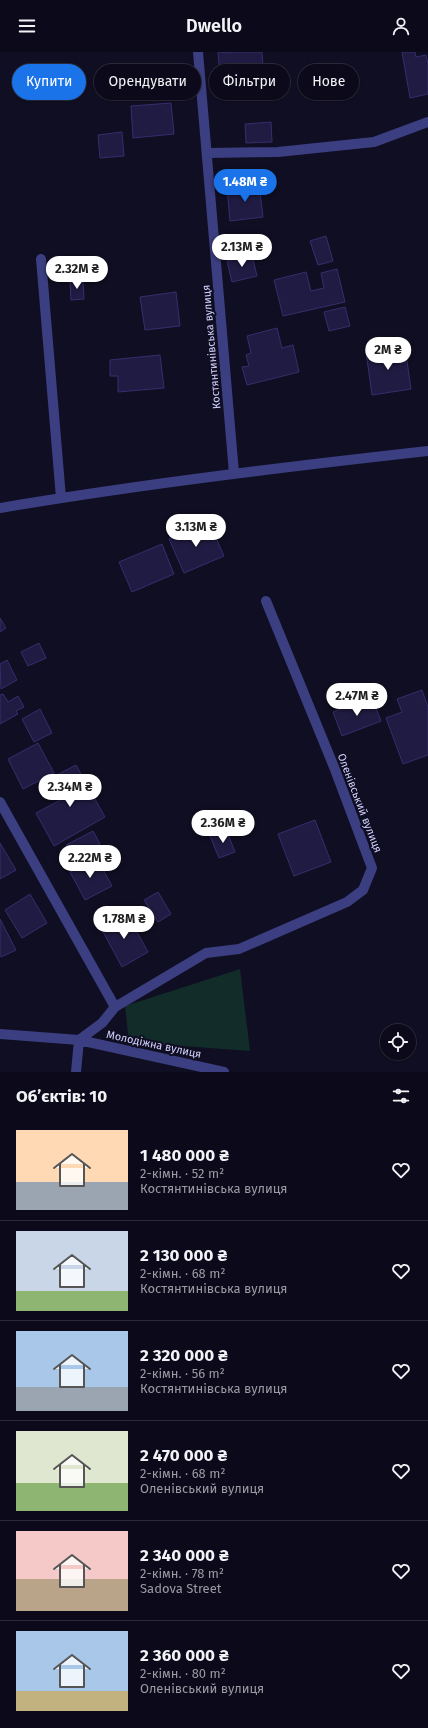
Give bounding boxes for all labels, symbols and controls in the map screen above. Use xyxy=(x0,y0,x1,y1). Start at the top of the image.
icon: menu xyxy=(16,15,38,37)
text: Dwello xyxy=(186,15,242,37)
icon: person xyxy=(390,15,412,37)
chip: Купити xyxy=(12,64,86,100)
chip: Орендувати xyxy=(94,64,201,100)
chip: Фільтри xyxy=(209,64,290,100)
chip: Нове xyxy=(298,64,359,100)
pin: 1.48M ₴ xyxy=(208,169,282,203)
text: 1.48M ₴ xyxy=(223,174,267,189)
pin: 2.13M ₴ xyxy=(205,234,279,268)
text: 2.13M ₴ xyxy=(221,239,263,254)
pin: 2.32M ₴ xyxy=(40,256,114,290)
text: 2.32M ₴ xyxy=(55,261,99,276)
street label: Костянтинівська вулиця xyxy=(200,284,223,410)
pin: 2M ₴ xyxy=(364,337,412,371)
text: 2M ₴ xyxy=(374,342,402,357)
pin: 3.13M ₴ xyxy=(159,514,233,548)
text: 3.13M ₴ xyxy=(175,519,217,534)
pin: 2.47M ₴ xyxy=(320,683,394,717)
text: 2.47M ₴ xyxy=(335,688,379,703)
street label: Оленівський вулиця xyxy=(335,752,384,855)
pin: 2.34M ₴ xyxy=(33,774,107,808)
text: 2.34M ₴ xyxy=(48,779,92,794)
pin: 2.36M ₴ xyxy=(186,810,260,844)
text: 2.36M ₴ xyxy=(201,815,245,830)
pin: 2.22M ₴ xyxy=(53,845,127,879)
text: 2.22M ₴ xyxy=(68,850,112,865)
pin: 1.78M ₴ xyxy=(87,906,161,940)
text: 1.78M ₴ xyxy=(102,911,146,926)
map controls xyxy=(380,1024,416,1060)
button: locate xyxy=(380,1024,416,1060)
street label: Молодіжна вулиця xyxy=(105,1028,203,1061)
icon: filters xyxy=(390,1085,412,1107)
text: Об’єктів: 10 xyxy=(16,1086,107,1107)
text: 1 480 000 ₴ xyxy=(140,1145,229,1166)
icon: home xyxy=(48,1146,96,1194)
icon: heart xyxy=(390,1159,412,1181)
text: 2-кімн. · 52 m² xyxy=(140,1166,224,1181)
text: Костянтинівська вулиця xyxy=(140,1181,288,1196)
text: 2 130 000 ₴ xyxy=(140,1245,227,1266)
icon: home xyxy=(48,1247,96,1295)
icon: heart xyxy=(390,1260,412,1282)
text: 2-кімн. · 68 m² xyxy=(140,1266,225,1281)
text: Костянтинівська вулиця xyxy=(140,1281,288,1296)
text: 2 320 000 ₴ xyxy=(140,1345,228,1366)
icon: home xyxy=(48,1347,96,1395)
icon: heart xyxy=(390,1360,412,1382)
text: 2-кімн. · 56 m² xyxy=(140,1366,225,1381)
text: Костянтинівська вулиця xyxy=(140,1381,288,1396)
text: 2 470 000 ₴ xyxy=(140,1445,227,1466)
icon: home xyxy=(48,1447,96,1495)
icon: heart xyxy=(390,1460,412,1482)
text: 2-кімн. · 68 m² xyxy=(140,1466,225,1481)
text: Оленівський вулиця xyxy=(140,1481,264,1496)
text: 2 340 000 ₴ xyxy=(140,1545,229,1566)
icon: home xyxy=(48,1547,96,1595)
icon: heart xyxy=(390,1560,412,1582)
text: 2-кімн. · 78 m² xyxy=(140,1566,224,1581)
text: Sadova Street xyxy=(140,1581,221,1596)
text: 2 360 000 ₴ xyxy=(140,1645,229,1666)
icon: home xyxy=(48,1647,96,1695)
icon: heart xyxy=(390,1660,412,1682)
text: 2-кімн. · 80 m² xyxy=(140,1666,226,1681)
text: Оленівський вулиця xyxy=(140,1681,264,1696)

